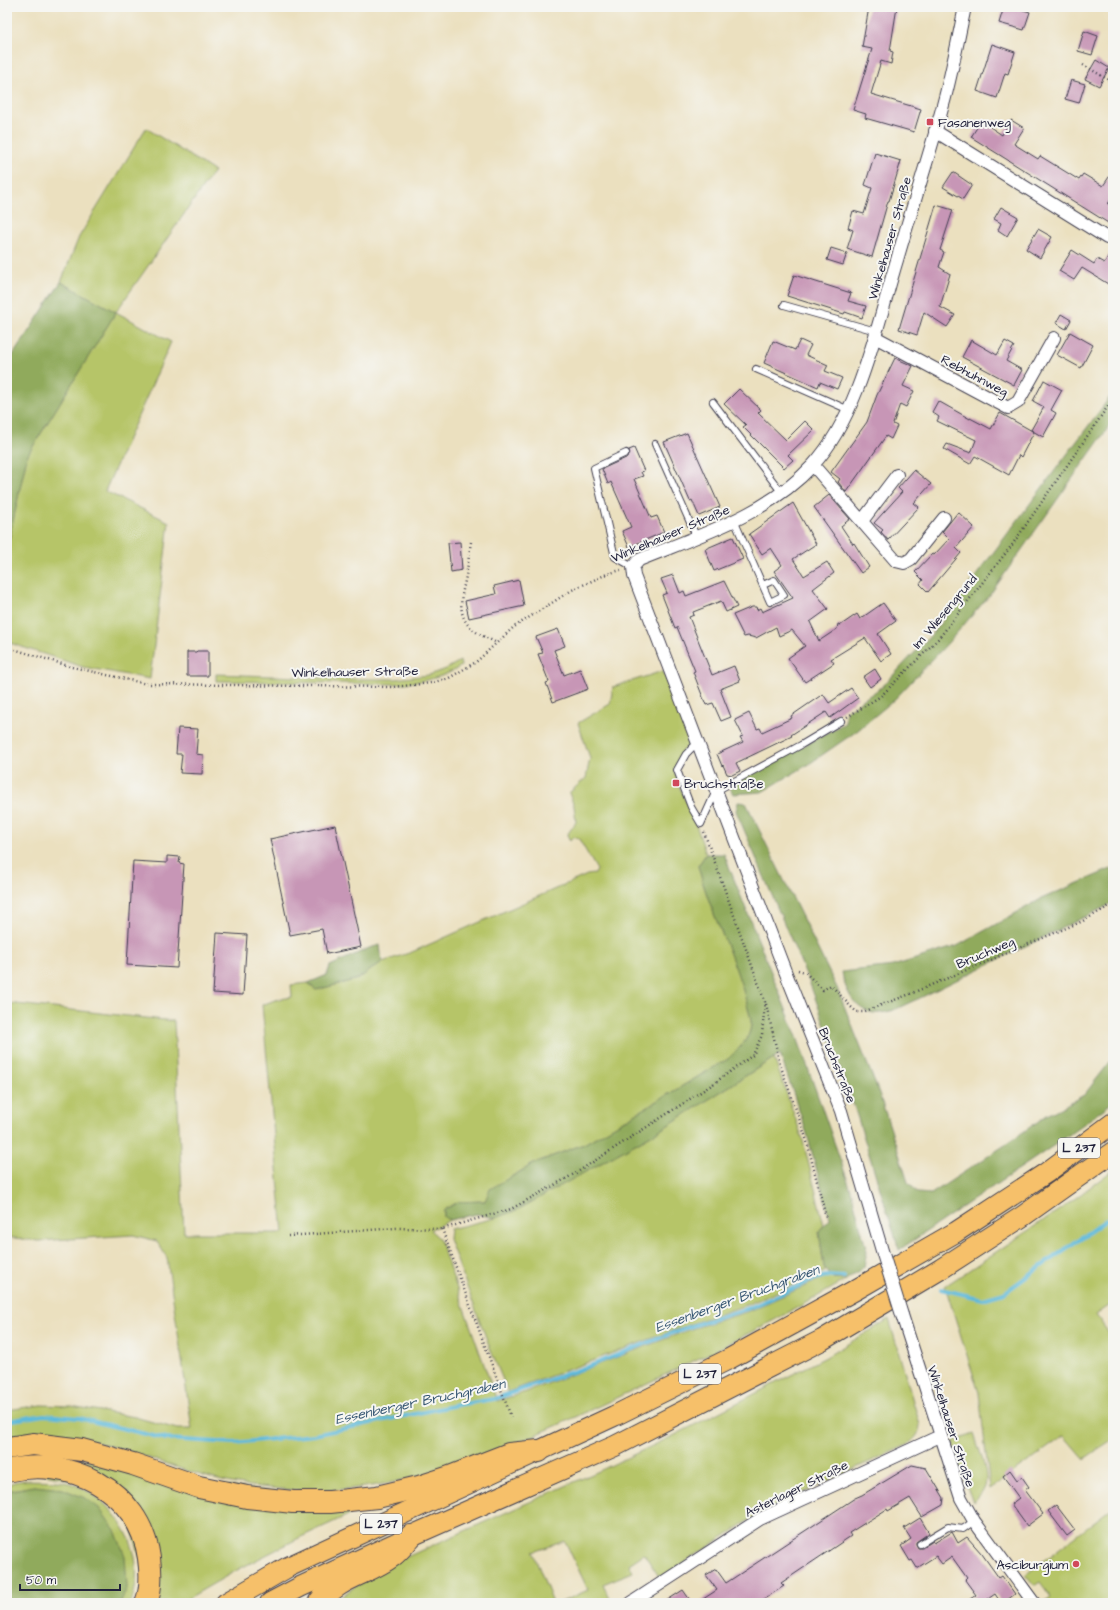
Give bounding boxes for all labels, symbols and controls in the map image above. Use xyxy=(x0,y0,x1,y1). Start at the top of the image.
place label: Fasanenweg xyxy=(938,114,1011,133)
marker: Fasanenweg xyxy=(925,117,935,127)
street label: Winkelhauser Straße xyxy=(864,175,916,302)
street label: Rebhuhnweg xyxy=(937,351,1012,402)
street label: Winkelhauser Straße xyxy=(608,501,732,567)
street label: Im Wiesengrund xyxy=(908,570,982,653)
street label: Winkelhauser Straße xyxy=(291,662,419,682)
place label: Bruchstraße xyxy=(684,775,764,793)
marker: Bruchstraße xyxy=(671,778,681,788)
street label: Bruchweg xyxy=(953,932,1018,974)
street label: Bruchstraße xyxy=(814,1025,860,1106)
road number: L 237 xyxy=(1058,1138,1100,1158)
water label: Essenberger Bruchgraben xyxy=(653,1260,823,1338)
street label: Winkelhauser Straße xyxy=(923,1363,979,1489)
road number: L 237 xyxy=(679,1364,721,1384)
water label: Essenberger Bruchgraben xyxy=(333,1374,508,1430)
street label: Asterlager Straße xyxy=(742,1456,851,1523)
road number: L 237 xyxy=(360,1514,402,1534)
place label: Asciburgium xyxy=(996,1556,1069,1575)
marker: Asciburgium xyxy=(1071,1559,1081,1569)
scale bar xyxy=(20,1566,120,1592)
text: 50 m xyxy=(26,1572,57,1589)

